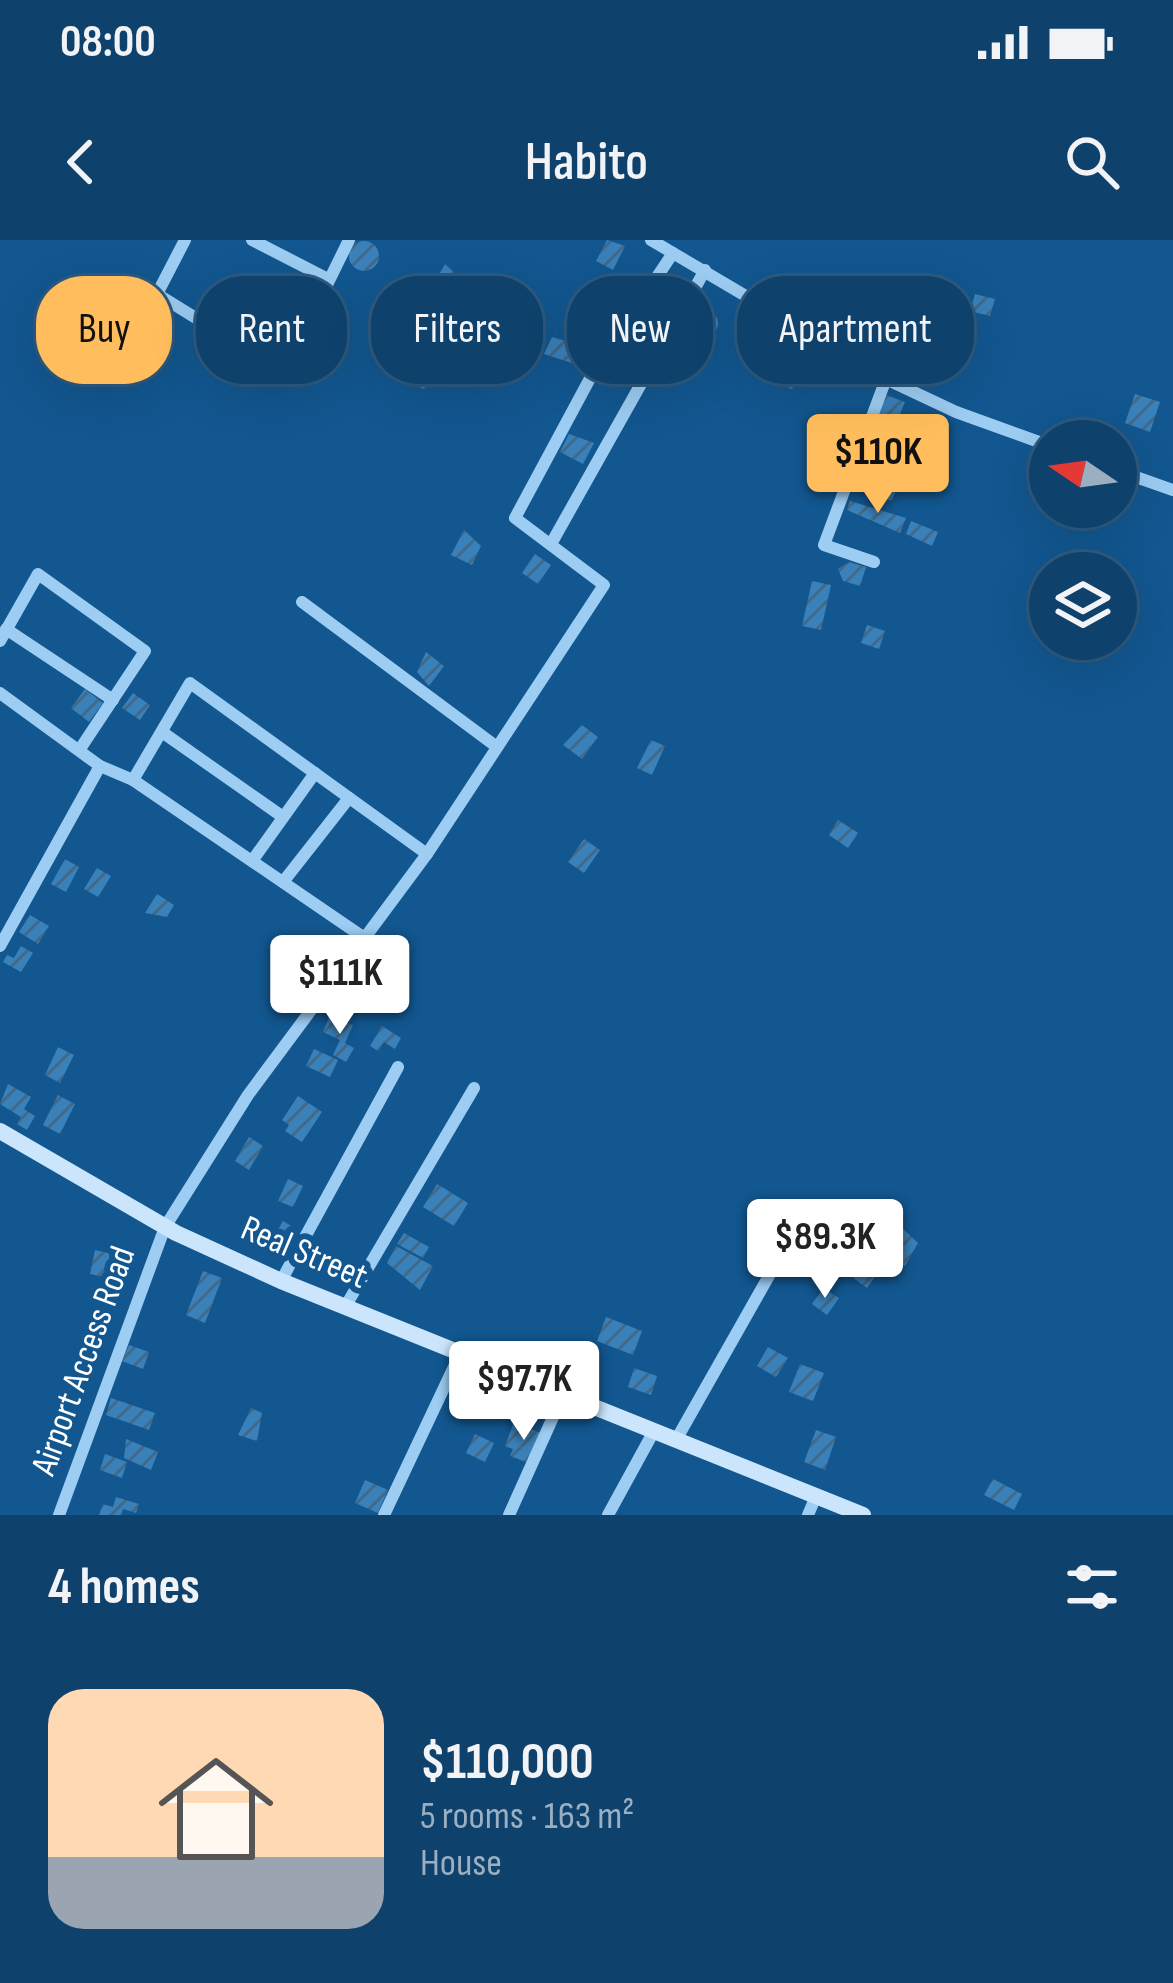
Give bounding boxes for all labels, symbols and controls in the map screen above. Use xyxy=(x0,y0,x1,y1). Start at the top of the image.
text: 08:00 xyxy=(60,15,156,70)
icon: back xyxy=(48,129,114,195)
icon: search xyxy=(1059,129,1125,195)
text: Habito xyxy=(525,130,648,195)
chip: Buy xyxy=(36,276,172,384)
chip: Rent xyxy=(196,276,347,384)
chip: Filters xyxy=(371,276,543,384)
chip: New xyxy=(567,276,713,384)
chip: Apartment xyxy=(737,276,974,384)
pin: $110K xyxy=(794,414,962,516)
north arrow xyxy=(1029,420,1137,528)
map controls xyxy=(1029,420,1137,660)
text: $110K xyxy=(834,429,922,476)
button: layers xyxy=(1029,552,1137,660)
pin: $111K xyxy=(256,935,424,1037)
text: $111K xyxy=(297,950,383,997)
pin: $89.3K xyxy=(727,1199,923,1301)
street label: Real Street xyxy=(234,1207,374,1299)
text: $89.3K xyxy=(774,1214,876,1261)
street label: Airport Access Road xyxy=(22,1241,145,1482)
pin: $97.7K xyxy=(426,1341,622,1443)
text: $97.7K xyxy=(476,1356,572,1403)
icon: filters xyxy=(1059,1554,1125,1620)
text: 4 homes xyxy=(48,1557,200,1618)
text: $110,000 xyxy=(420,1732,594,1793)
icon: home xyxy=(144,1737,288,1881)
text: 5 rooms · 163 m² xyxy=(420,1793,634,1840)
text: House xyxy=(420,1840,502,1887)

